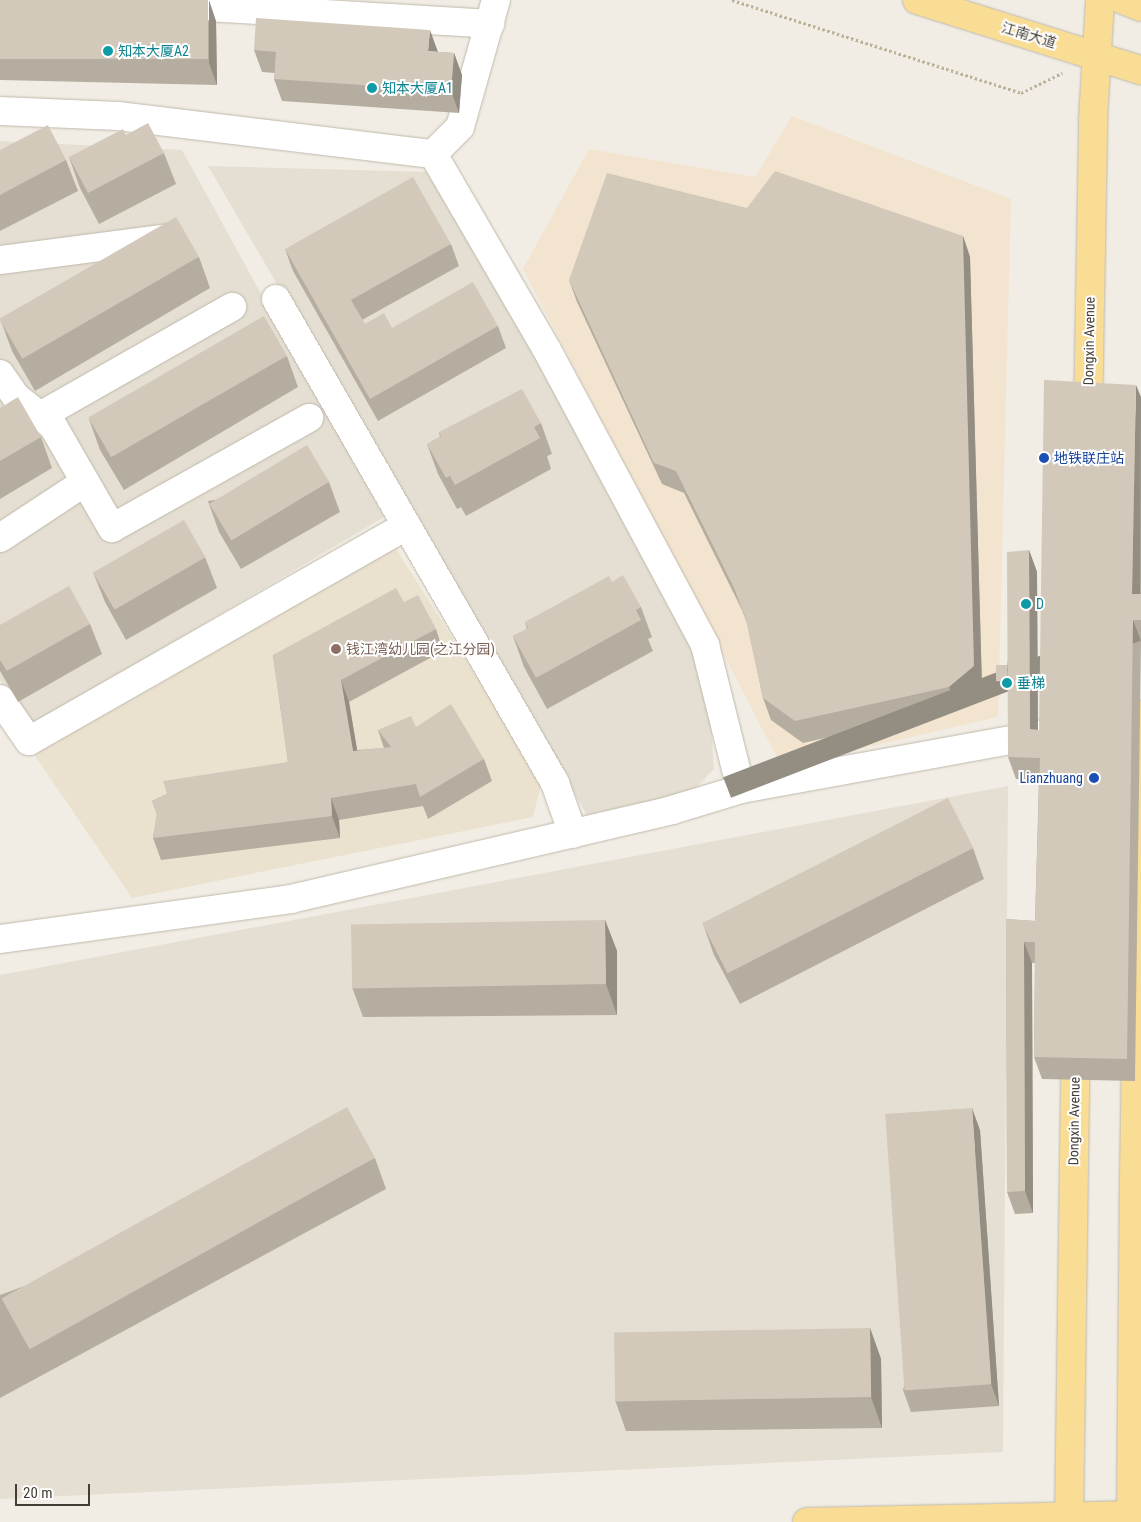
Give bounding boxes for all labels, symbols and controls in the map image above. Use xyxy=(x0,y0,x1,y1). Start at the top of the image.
street label: 江南大道 xyxy=(1000,19,1058,51)
place label: 知本大厦A2 xyxy=(118,43,189,59)
marker: 知本大厦A2 xyxy=(102,45,114,57)
place label: 知本大厦A1 xyxy=(382,80,453,96)
marker: 知本大厦A1 xyxy=(366,82,378,94)
street label: Dongxin Avenue xyxy=(1080,297,1098,385)
place label: 地铁联庄站 xyxy=(1054,450,1124,466)
marker: 地铁联庄站 xyxy=(1038,452,1050,464)
place label: D xyxy=(1036,596,1044,612)
marker: D xyxy=(1020,598,1032,610)
place label: 钱江湾幼儿园(之江分园) xyxy=(346,641,495,657)
marker: 钱江湾幼儿园(之江分园) xyxy=(330,643,342,655)
place label: 垂梯 xyxy=(1017,675,1045,691)
marker: 垂梯 xyxy=(1001,677,1013,689)
place label: Lianzhuang xyxy=(1020,770,1083,786)
marker: Lianzhuang xyxy=(1087,771,1101,785)
street label: Dongxin Avenue xyxy=(1065,1077,1083,1165)
scale bar xyxy=(18,1474,92,1506)
text: 20 m xyxy=(23,1484,53,1502)

